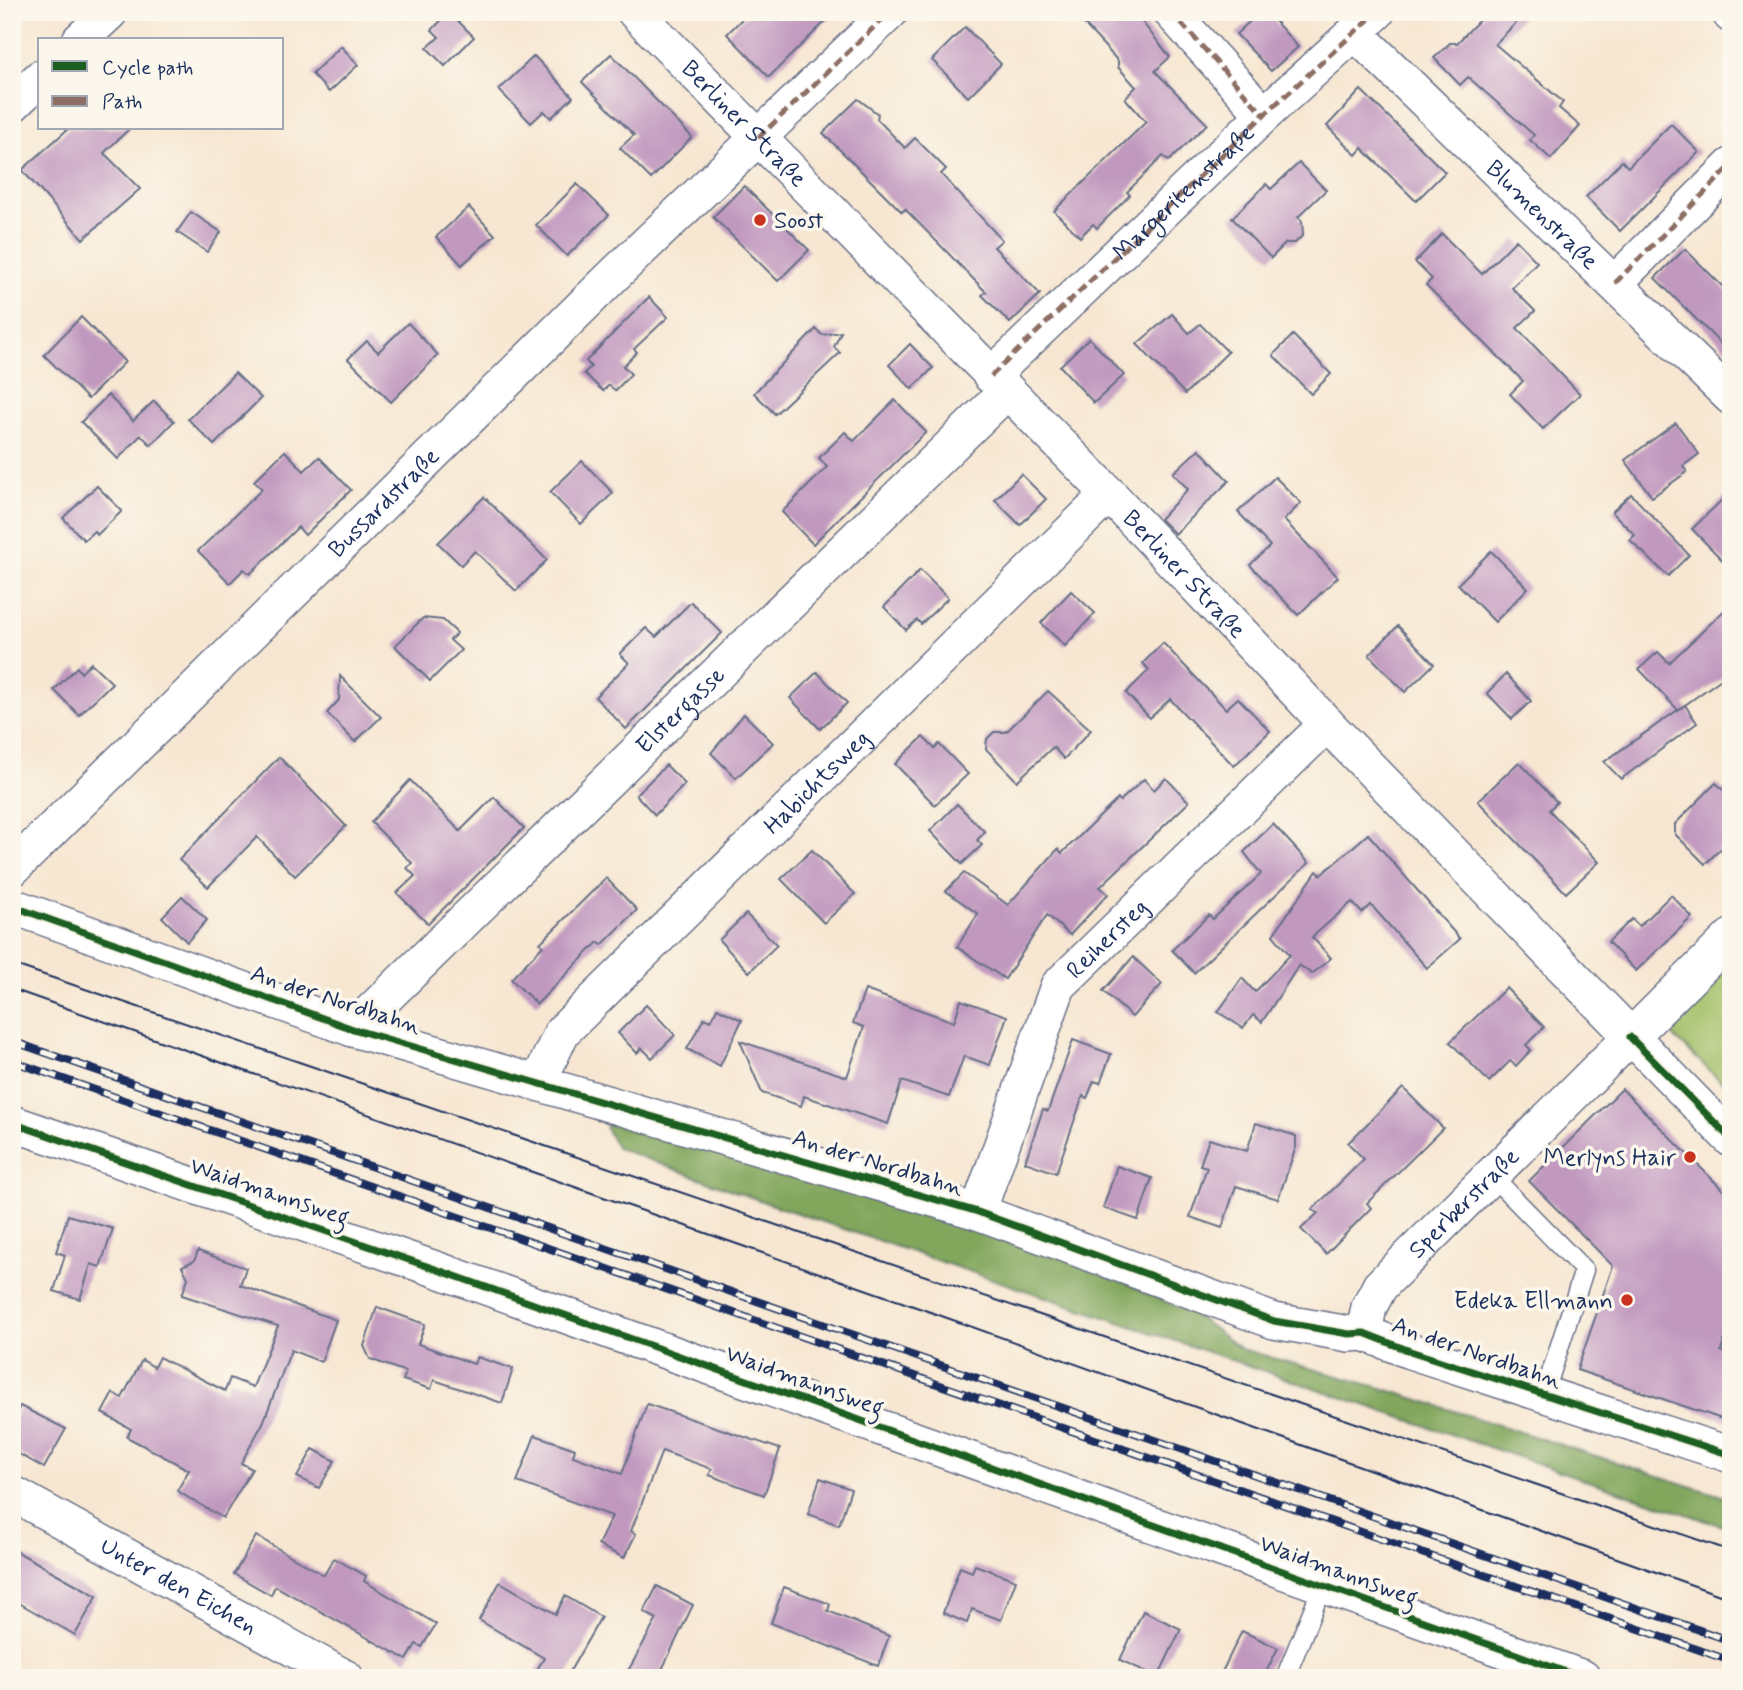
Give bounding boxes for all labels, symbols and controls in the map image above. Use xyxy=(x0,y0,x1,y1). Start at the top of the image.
legend xyxy=(38,38,284,130)
text: Cycle path xyxy=(102,54,193,82)
street label: Berliner Straße xyxy=(674,54,813,195)
text: Path xyxy=(102,88,142,116)
street label: Margeritenstraße xyxy=(1107,118,1262,268)
street label: Blumenstraße xyxy=(1479,154,1605,277)
place label: Soost xyxy=(774,206,824,237)
marker: Soost xyxy=(752,212,768,228)
street label: Bussardstraße xyxy=(322,442,447,565)
street label: Berliner Straße xyxy=(1115,504,1252,646)
street label: Elstergasse xyxy=(630,660,732,761)
street label: Habichtsweg xyxy=(758,724,877,842)
street label: Reihersteg xyxy=(1060,893,1156,986)
street label: An der Nordbahn xyxy=(246,958,425,1043)
street label: An der Nordbahn xyxy=(788,1123,967,1204)
street label: Sperberstraße xyxy=(1403,1142,1527,1266)
place label: Merlyns Hair xyxy=(1544,1143,1676,1174)
marker: Merlyns Hair xyxy=(1682,1149,1698,1165)
street label: Waidmannsweg xyxy=(185,1151,353,1237)
place label: Edeka Ellmann xyxy=(1454,1286,1613,1317)
marker: Edeka Ellmann xyxy=(1619,1292,1635,1308)
street label: An der Nordbahn xyxy=(1388,1310,1566,1397)
street label: Waidmannsweg xyxy=(720,1338,888,1427)
street label: Waidmannsweg xyxy=(1254,1528,1422,1617)
street label: Unter den Eichen xyxy=(94,1531,262,1643)

